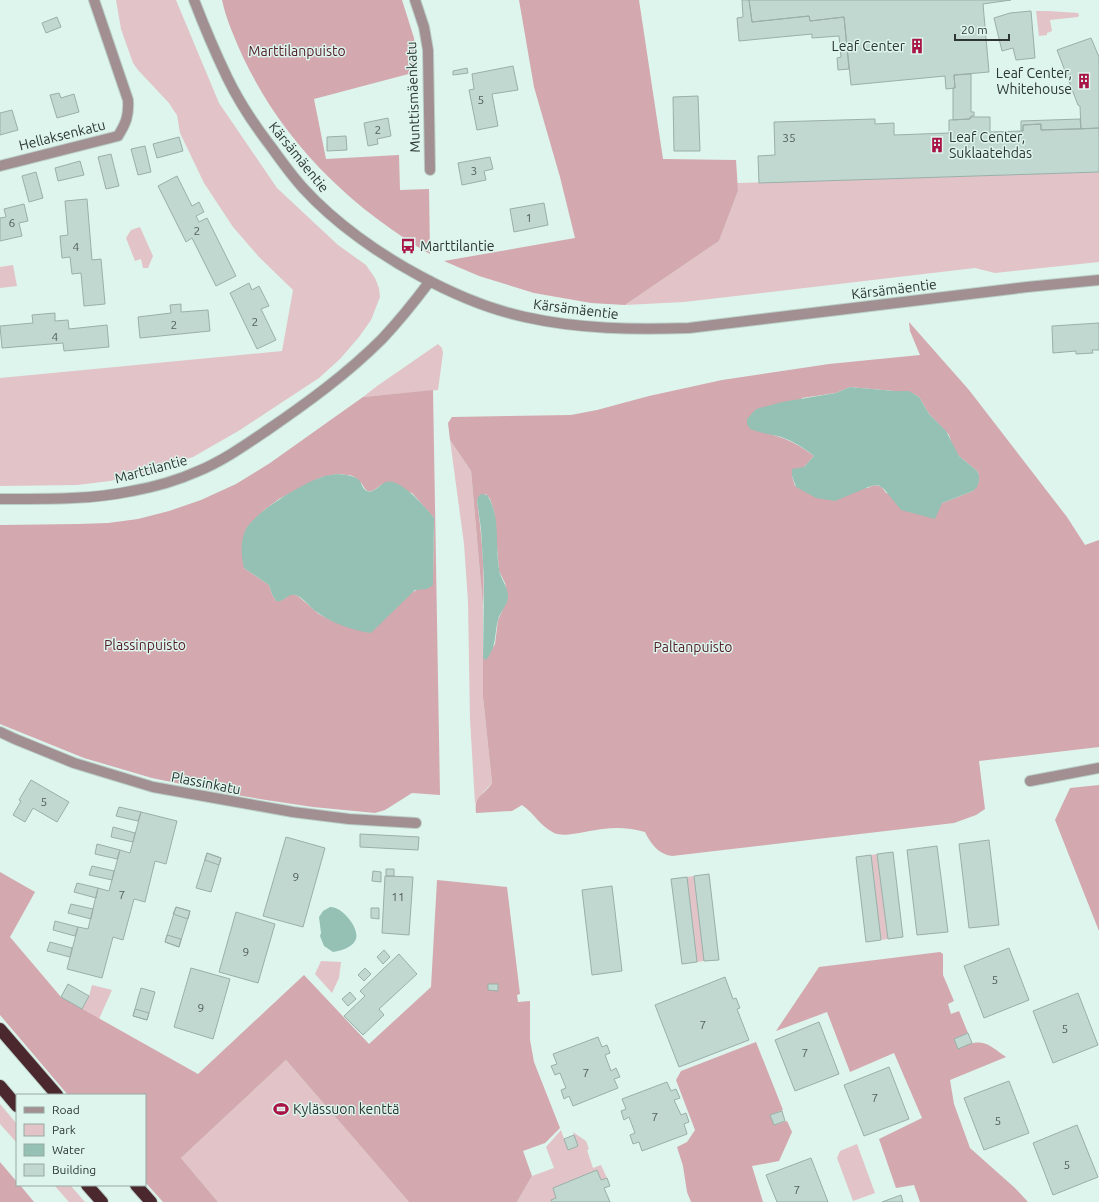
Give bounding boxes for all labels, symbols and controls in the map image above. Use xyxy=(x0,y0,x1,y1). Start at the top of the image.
scale bar xyxy=(955,16,1009,42)
text: 20 m xyxy=(961,23,988,36)
building icon: Leaf Center xyxy=(908,37,926,55)
place label: Leaf Center xyxy=(832,38,906,54)
street label: Munttismäenkatu xyxy=(403,41,423,153)
park label: Marttilanpuisto xyxy=(248,43,346,59)
place label: Leaf Center, Whitehouse xyxy=(996,65,1072,97)
building icon: Leaf Center, Whitehouse xyxy=(1075,72,1093,90)
house number: 5 xyxy=(478,93,484,106)
street label: Hellaksenkatu xyxy=(17,117,107,153)
street label: Kärsämäentie xyxy=(266,119,332,195)
house number: 2 xyxy=(375,123,381,136)
place label: Leaf Center, Suklaatehdas xyxy=(949,129,1032,161)
house number: 35 xyxy=(782,131,796,144)
building icon: Leaf Center, Suklaatehdas xyxy=(928,136,946,154)
house number: 3 xyxy=(471,164,477,177)
house number: 1 xyxy=(526,211,532,224)
house number: 6 xyxy=(9,216,16,229)
house number: 2 xyxy=(194,224,200,237)
bus stop icon: Marttilantie xyxy=(399,237,417,255)
place label: Marttilantie xyxy=(420,238,495,254)
house number: 4 xyxy=(73,240,80,253)
street label: Kärsämäentie xyxy=(850,276,938,302)
street label: Kärsämäentie xyxy=(532,296,620,322)
house number: 2 xyxy=(252,315,258,328)
house number: 2 xyxy=(171,318,177,331)
house number: 4 xyxy=(52,330,59,343)
street label: Marttilantie xyxy=(113,452,189,486)
park label: Plassinpuisto xyxy=(104,637,186,653)
park label: Paltanpuisto xyxy=(653,639,733,655)
street label: Plassinkatu xyxy=(170,768,242,798)
house number: 5 xyxy=(41,795,47,808)
house number: 9 xyxy=(293,870,299,883)
house number: 7 xyxy=(119,888,125,901)
house number: 11 xyxy=(391,890,405,903)
house number: 9 xyxy=(243,945,249,958)
house number: 5 xyxy=(992,973,998,986)
house number: 9 xyxy=(198,1001,204,1014)
house number: 7 xyxy=(700,1018,706,1031)
house number: 5 xyxy=(1062,1022,1068,1035)
house number: 7 xyxy=(802,1046,808,1059)
house number: 7 xyxy=(583,1066,589,1079)
house number: 7 xyxy=(872,1091,878,1104)
legend xyxy=(16,1094,146,1186)
sports icon: Kylässuon kenttä xyxy=(272,1100,290,1118)
place label: Kylässuon kenttä xyxy=(293,1101,399,1117)
text: Road xyxy=(52,1103,80,1116)
house number: 7 xyxy=(652,1110,658,1123)
house number: 5 xyxy=(995,1114,1001,1127)
text: Park xyxy=(52,1123,76,1136)
text: Water xyxy=(52,1143,85,1156)
house number: 5 xyxy=(1064,1158,1070,1171)
text: Building xyxy=(52,1163,96,1176)
house number: 7 xyxy=(794,1183,800,1196)

